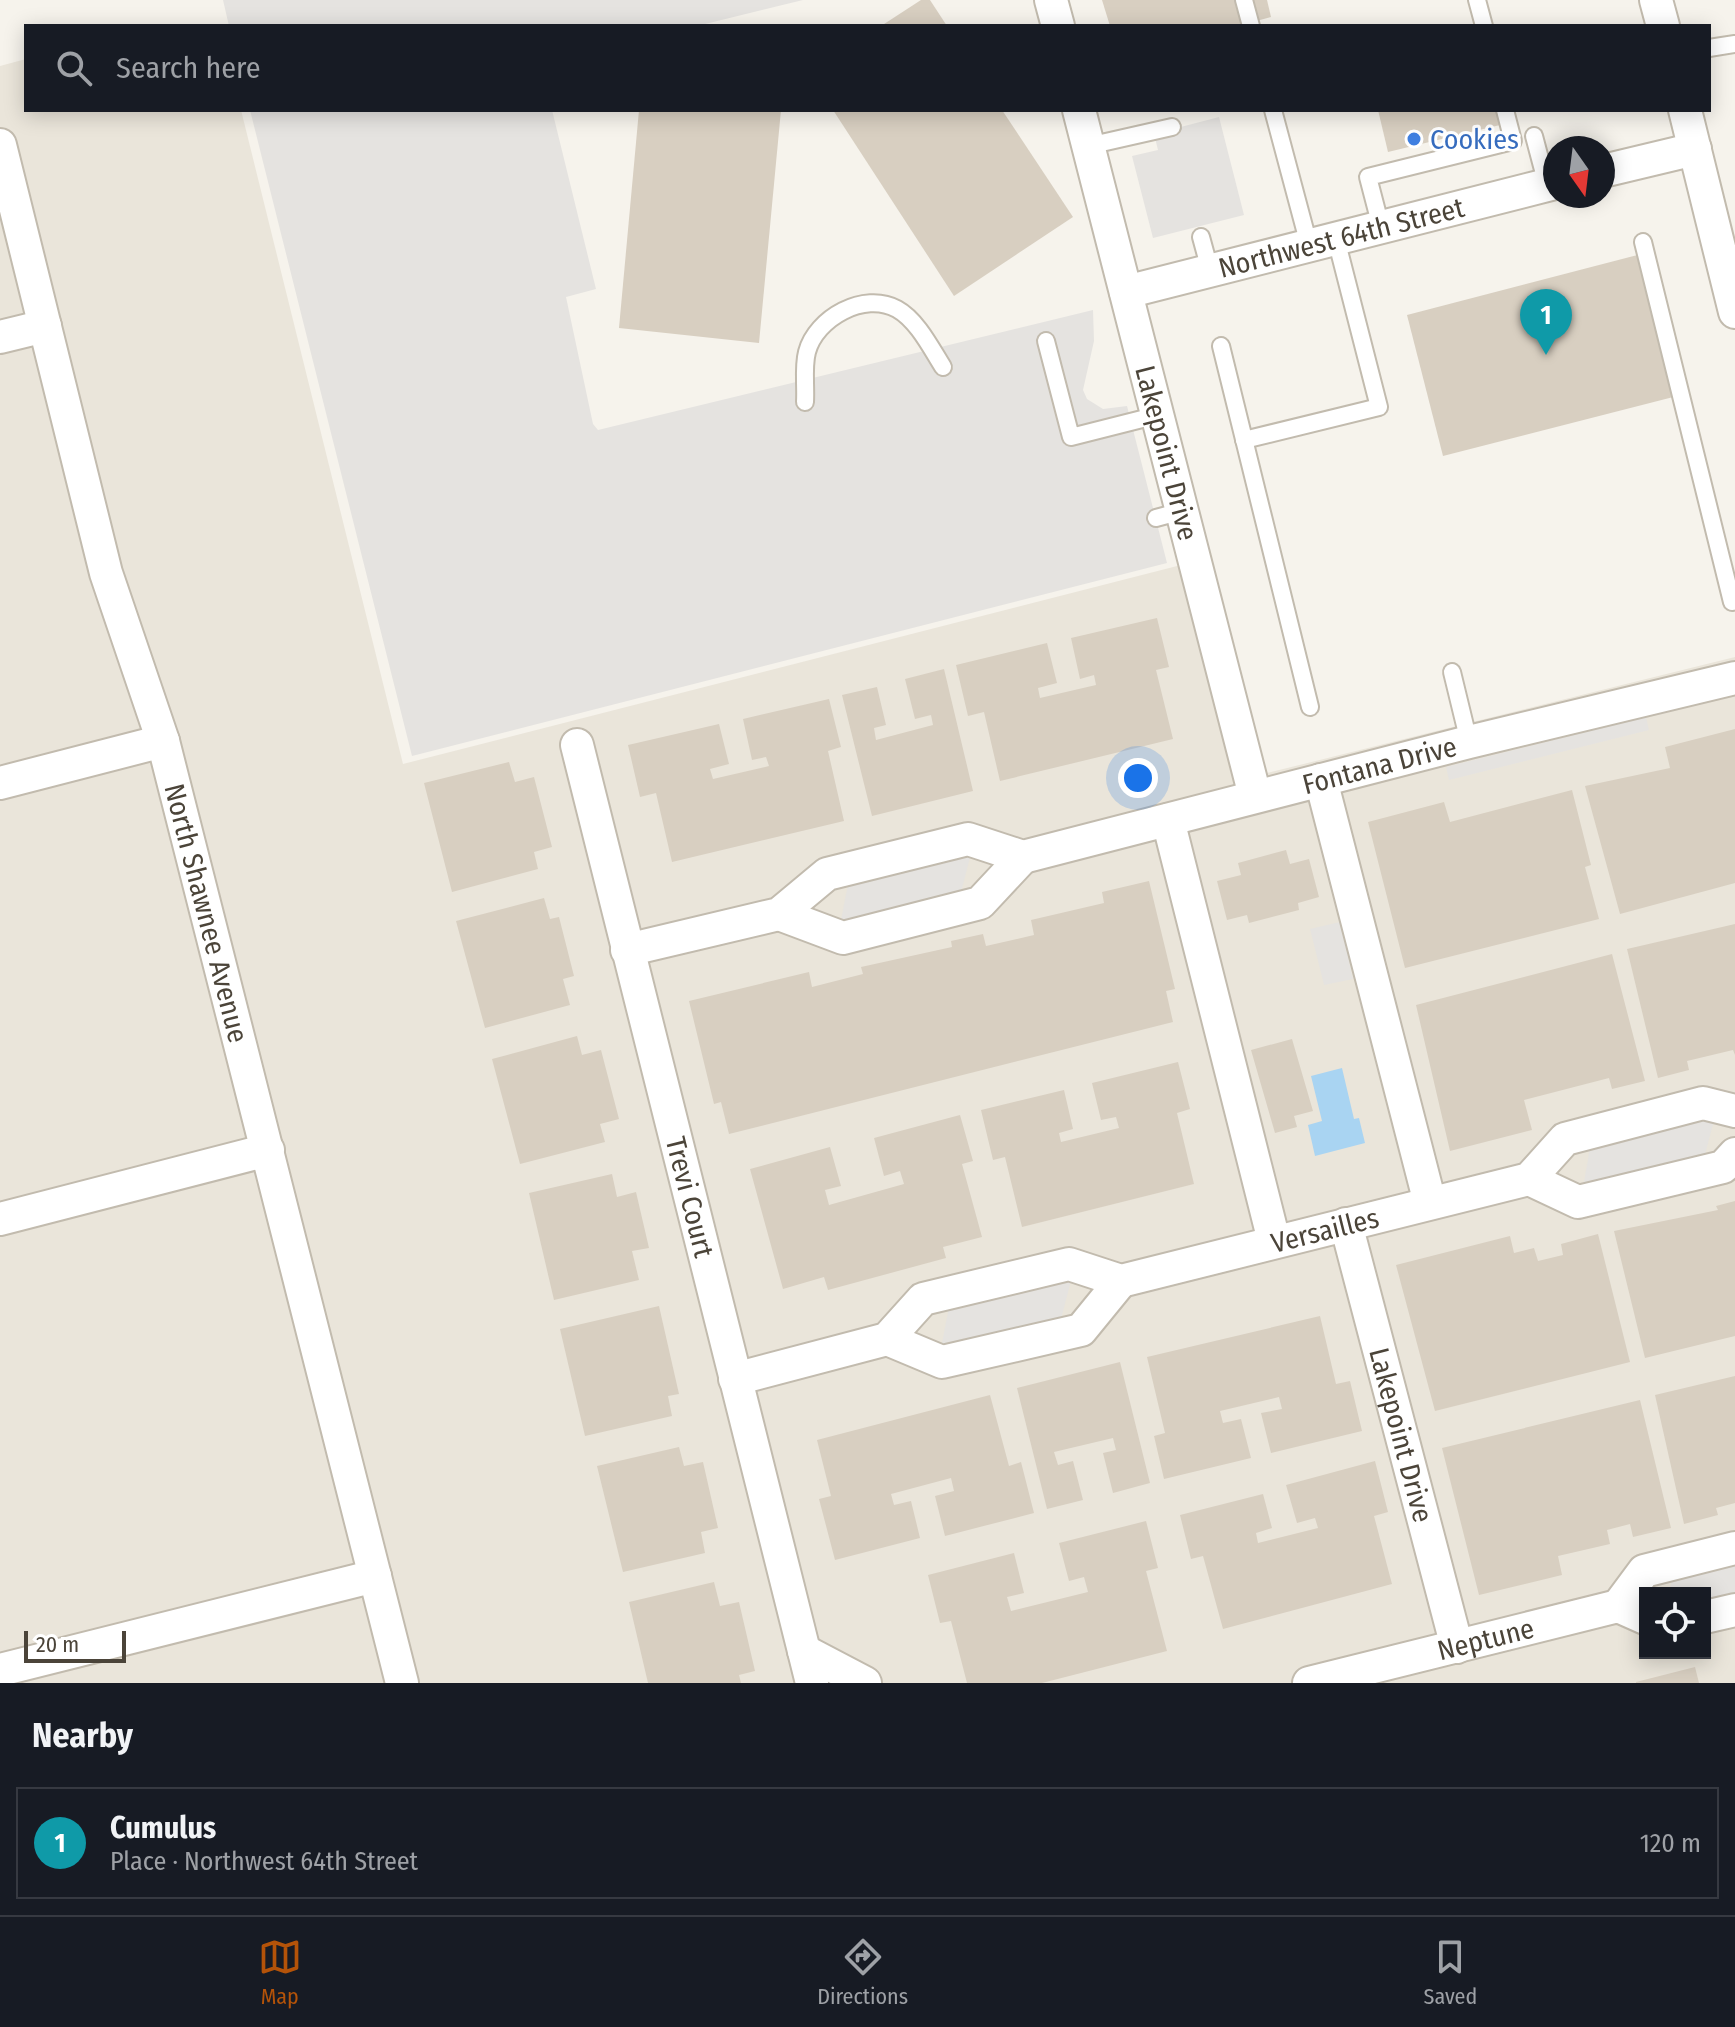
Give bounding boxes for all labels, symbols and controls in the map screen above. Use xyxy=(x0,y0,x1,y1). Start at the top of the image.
search box xyxy=(24,24,1711,112)
icon: search xyxy=(52,46,96,90)
text: Search here xyxy=(116,50,261,86)
place label: Cookies xyxy=(1430,123,1519,156)
marker: Cookies xyxy=(1405,130,1423,148)
north arrow xyxy=(1543,136,1615,208)
street label: Northwest 64th Street xyxy=(1215,191,1468,285)
pin: 1 xyxy=(1520,289,1572,355)
street label: Lakepoint Drive xyxy=(1128,362,1205,544)
street label: Fontana Drive xyxy=(1299,730,1460,801)
your location xyxy=(1118,758,1158,798)
street label: North Shawnee Avenue xyxy=(158,780,255,1046)
street label: Trevi Court xyxy=(659,1133,721,1262)
street label: Versailles xyxy=(1268,1201,1382,1260)
street label: Lakepoint Drive xyxy=(1362,1344,1440,1526)
map controls xyxy=(1639,1587,1711,1659)
button: locate xyxy=(1639,1587,1711,1659)
street label: Neptune xyxy=(1434,1612,1537,1667)
scale bar xyxy=(24,1627,126,1663)
text: 20 m xyxy=(36,1631,79,1658)
text: Nearby xyxy=(32,1715,133,1756)
text: Cumulus xyxy=(110,1810,216,1846)
text: 1 xyxy=(55,1828,66,1859)
text: 120 m xyxy=(1640,1828,1701,1859)
text: Place · Northwest 64th Street xyxy=(110,1846,418,1877)
tab: Map xyxy=(258,1935,302,2010)
tab: Directions xyxy=(817,1935,908,2010)
tab: Saved xyxy=(1424,1935,1477,2010)

